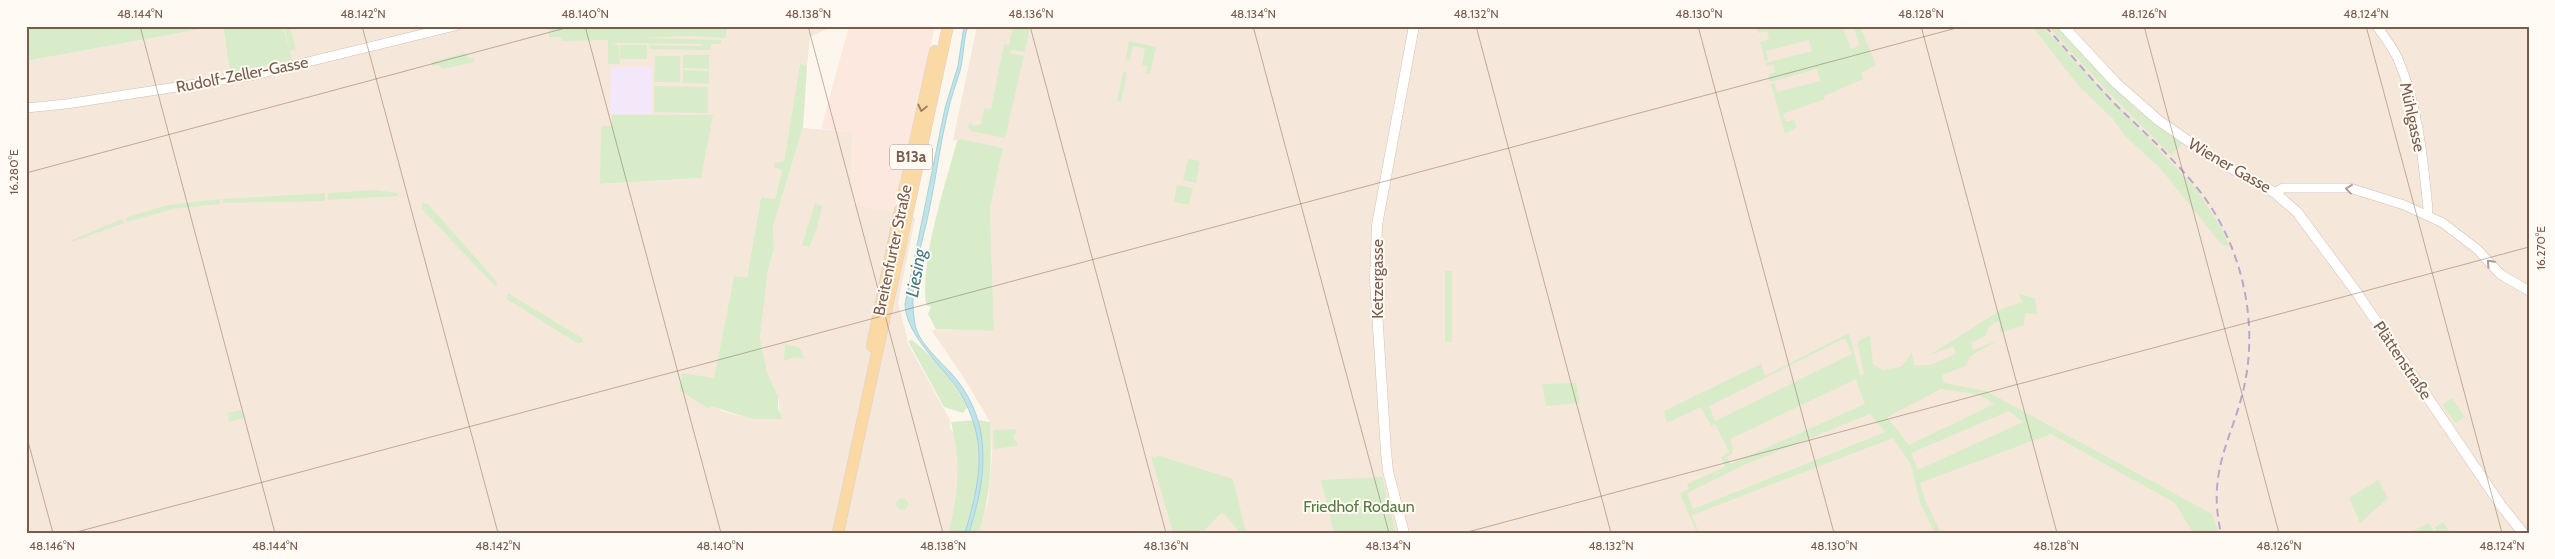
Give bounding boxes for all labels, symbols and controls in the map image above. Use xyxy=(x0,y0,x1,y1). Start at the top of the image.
text: 48.144°N xyxy=(117,6,163,21)
text: 48.142°N xyxy=(340,6,386,21)
text: 48.140°N xyxy=(561,6,609,21)
text: 48.138°N xyxy=(785,6,831,21)
text: 48.136°N xyxy=(1008,6,1054,21)
text: 48.134°N xyxy=(1230,6,1276,21)
text: 48.132°N xyxy=(1453,6,1499,21)
text: 48.130°N xyxy=(1675,6,1723,21)
text: 48.128°N xyxy=(1898,6,1944,21)
text: 48.126°N xyxy=(2121,6,2167,21)
text: 48.124°N xyxy=(2343,6,2389,21)
street label: Rudolf-Zeller-Gasse xyxy=(174,52,310,97)
street label: Mühlgasse xyxy=(2396,81,2429,154)
one-way arrow xyxy=(917,103,928,112)
street label: Wiener Gasse xyxy=(2185,134,2274,197)
road number: B13a xyxy=(890,144,932,170)
text: 16.280°E xyxy=(6,149,21,195)
street label: Breitenfurter Straße xyxy=(869,183,916,317)
one-way arrow xyxy=(2344,184,2353,194)
text: 16.270°E xyxy=(2533,226,2548,270)
street label: Ketzergasse xyxy=(1368,239,1387,319)
water label: Liesing xyxy=(901,246,931,299)
one-way arrow xyxy=(2487,260,2496,269)
street label: Plättenstraße xyxy=(2369,318,2436,403)
park label: Friedhof Rodaun xyxy=(1303,497,1415,516)
text: 48.146°N xyxy=(29,538,75,553)
text: 48.144°N xyxy=(252,538,298,553)
text: 48.142°N xyxy=(475,538,521,553)
text: 48.140°N xyxy=(696,538,744,553)
text: 48.138°N xyxy=(920,538,966,553)
text: 48.136°N xyxy=(1143,538,1189,553)
text: 48.134°N xyxy=(1365,538,1411,553)
text: 48.132°N xyxy=(1588,538,1634,553)
text: 48.130°N xyxy=(1810,538,1858,553)
text: 48.128°N xyxy=(2033,538,2079,553)
text: 48.126°N xyxy=(2256,538,2302,553)
text: 48.124°N xyxy=(2479,538,2525,553)

